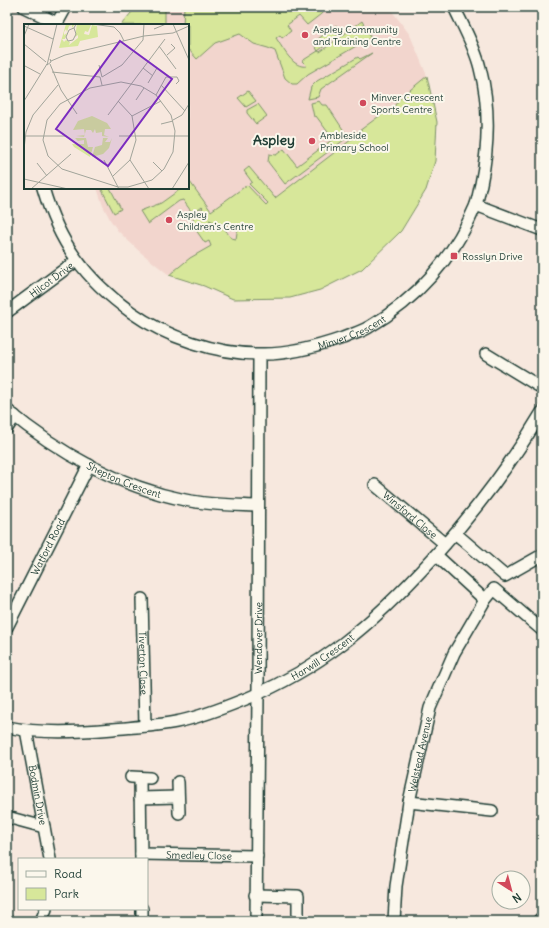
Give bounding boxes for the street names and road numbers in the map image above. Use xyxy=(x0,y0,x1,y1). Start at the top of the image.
street label: Hilcot Drive xyxy=(27,259,76,300)
street label: Minver Crescent xyxy=(316,312,388,352)
street label: Shepton Crescent xyxy=(85,459,163,501)
street label: Winsford Close xyxy=(380,488,440,541)
street label: Watford Road xyxy=(28,516,68,577)
street label: Wendover Drive xyxy=(252,602,265,674)
street label: Harwill Crescent xyxy=(288,630,357,683)
street label: Tiverton Close xyxy=(136,631,151,695)
street label: Welstead Avenue xyxy=(405,715,434,793)
street label: Bodmin Drive xyxy=(26,764,50,826)
street label: Smedley Close xyxy=(166,848,232,862)

